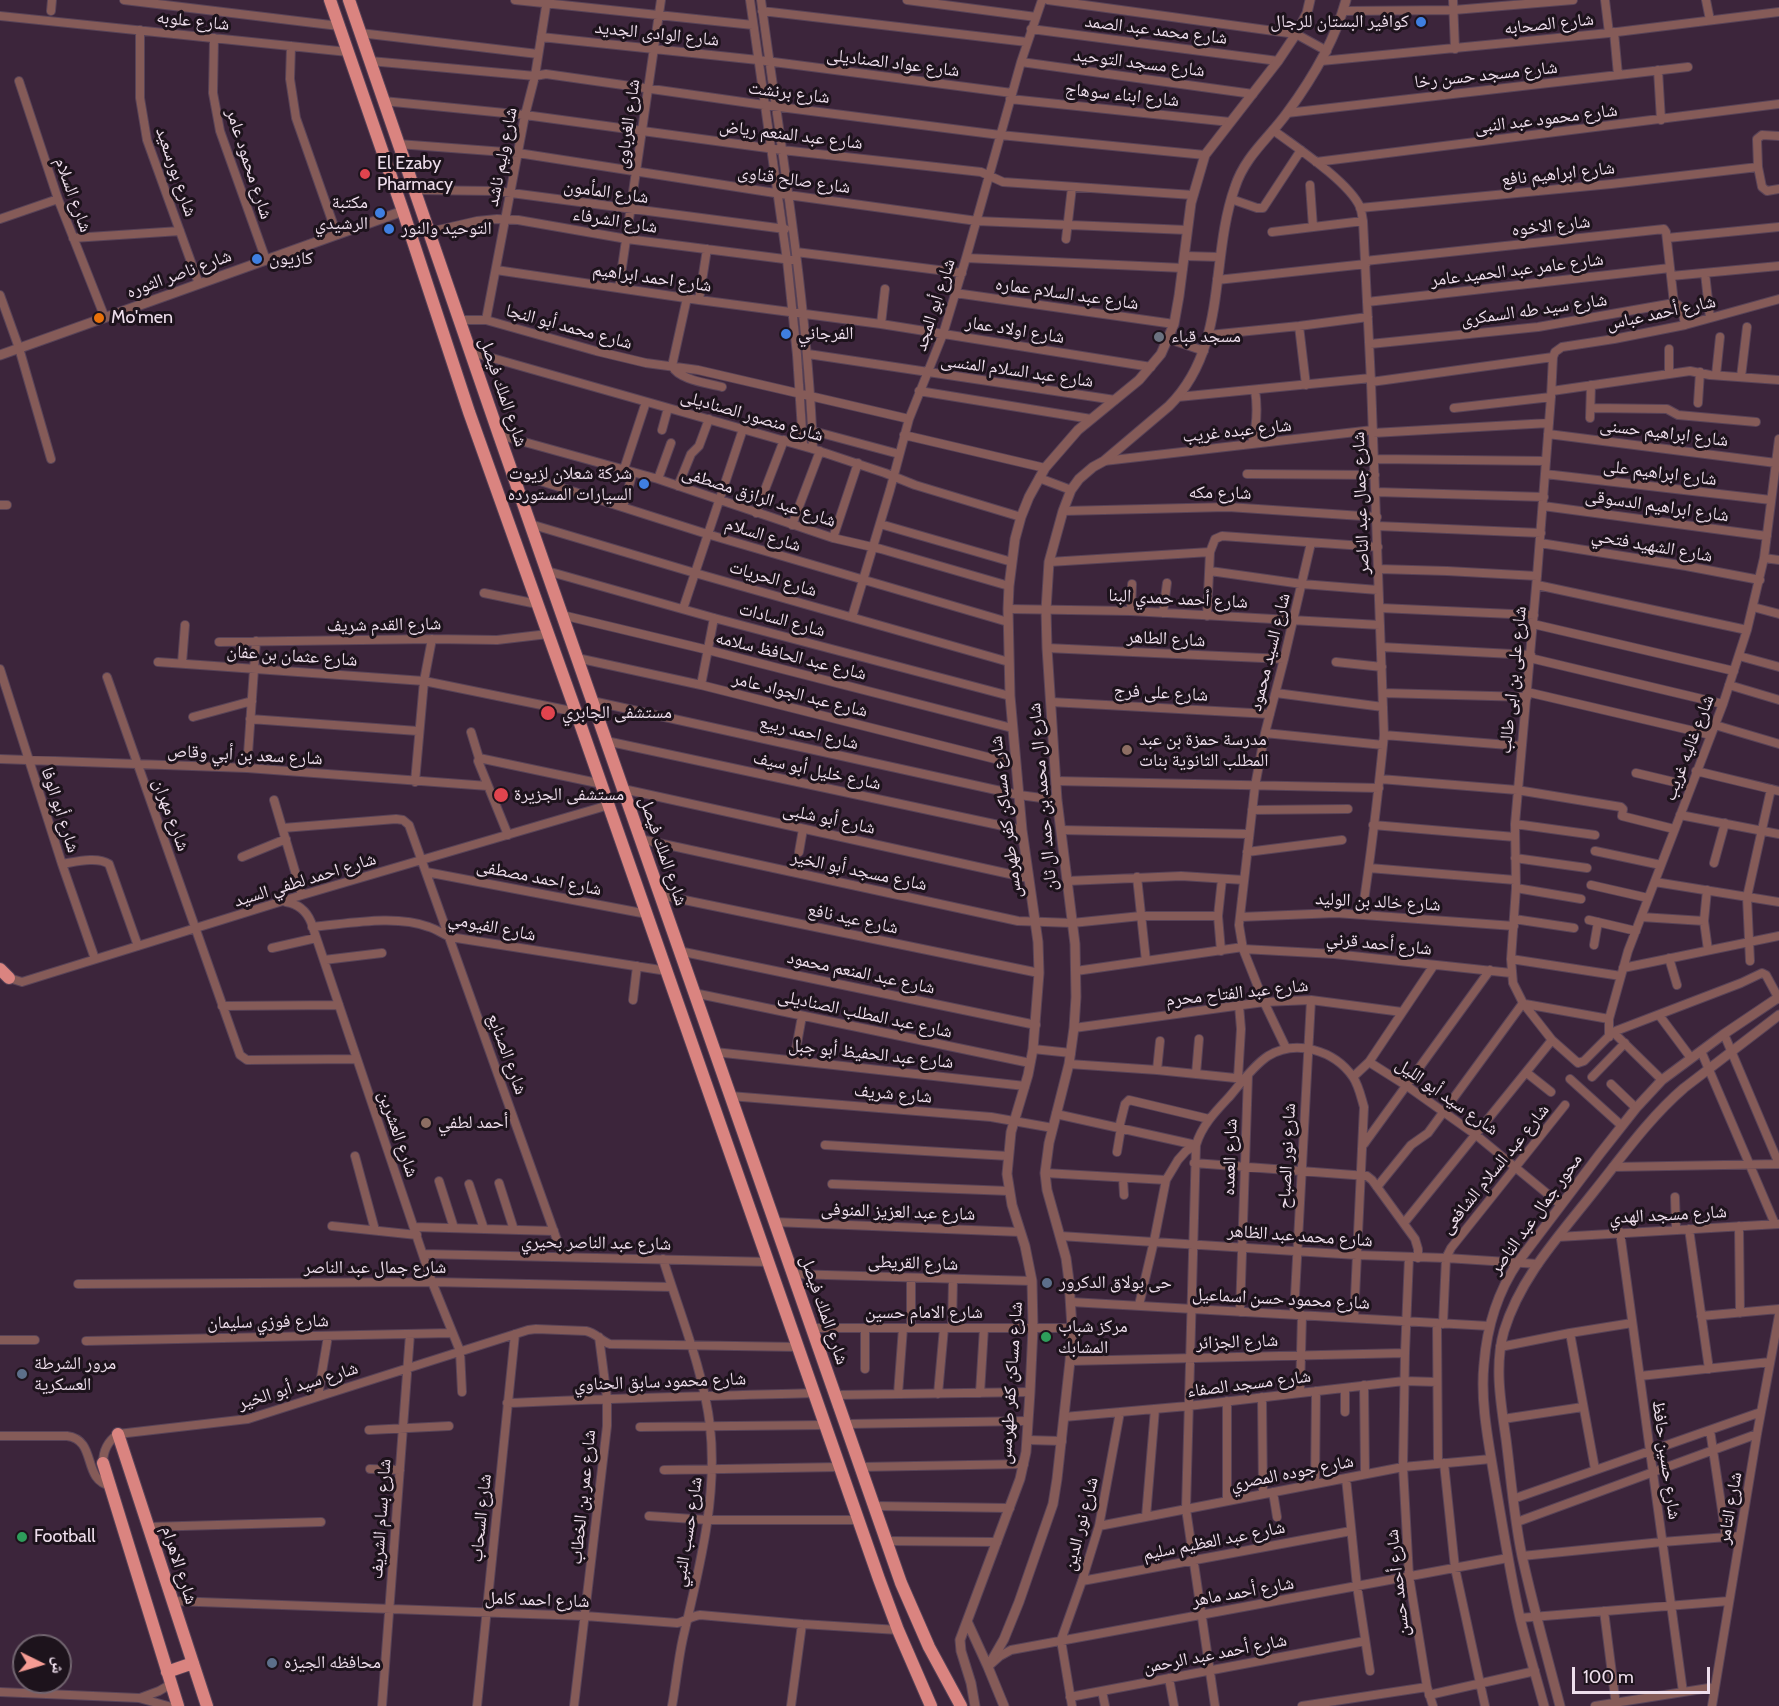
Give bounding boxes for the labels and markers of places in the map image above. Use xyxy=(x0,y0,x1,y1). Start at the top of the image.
place label: كوافير البستان للرجال xyxy=(1270,11,1409,33)
marker: كوافير البستان للرجال xyxy=(1414,15,1428,29)
place label: El Ezaby Pharmacy xyxy=(377,153,453,195)
marker: El Ezaby Pharmacy xyxy=(358,167,372,181)
place label: مكتبة الرشيدي xyxy=(315,192,368,234)
marker: مكتبة الرشيدي xyxy=(373,206,387,220)
place label: التوحيد والنور xyxy=(401,218,492,240)
marker: التوحيد والنور xyxy=(382,222,396,236)
place label: كازيون xyxy=(269,248,313,270)
marker: كازيون xyxy=(250,252,264,266)
place label: Mo'men xyxy=(111,307,173,329)
marker: Mo'men xyxy=(92,311,106,325)
place label: الفرجاني xyxy=(798,323,854,345)
place label: مسجد قباء xyxy=(1171,326,1241,348)
marker: الفرجاني xyxy=(779,327,793,341)
marker: مسجد قباء xyxy=(1152,330,1166,344)
place label: شركة شعلان لزيوت السيارات المستورده xyxy=(508,463,632,506)
marker: شركة شعلان لزيوت السيارات المستورده xyxy=(637,477,651,491)
place label: مستشفى الجابري xyxy=(562,702,672,724)
marker: مستشفى الجابري xyxy=(539,704,557,722)
place label: مدرسة حمزة بن عبد المطلب الثانوية بنات xyxy=(1139,729,1269,771)
marker: مدرسة حمزة بن عبد المطلب الثانوية بنات xyxy=(1120,743,1134,757)
place label: مستشفى الجزيرة xyxy=(514,784,624,806)
marker: مستشفى الجزيرة xyxy=(492,786,510,804)
place label: أحمد لطفي xyxy=(438,1112,508,1134)
marker: أحمد لطفي xyxy=(419,1116,433,1130)
place label: حى بولاق الدكرور xyxy=(1059,1272,1172,1294)
marker: حى بولاق الدكرور xyxy=(1040,1276,1054,1290)
place label: مركز شباب المشابك xyxy=(1058,1316,1128,1358)
marker: مركز شباب المشابك xyxy=(1039,1330,1053,1344)
place label: مرور الشرطة العسكرية xyxy=(34,1353,116,1396)
marker: مرور الشرطة العسكرية xyxy=(15,1367,29,1381)
place label: Football xyxy=(34,1526,95,1548)
marker: Football xyxy=(15,1530,29,1544)
place label: محافظه الجيزه xyxy=(284,1652,381,1674)
marker: محافظه الجيزه xyxy=(265,1656,279,1670)

